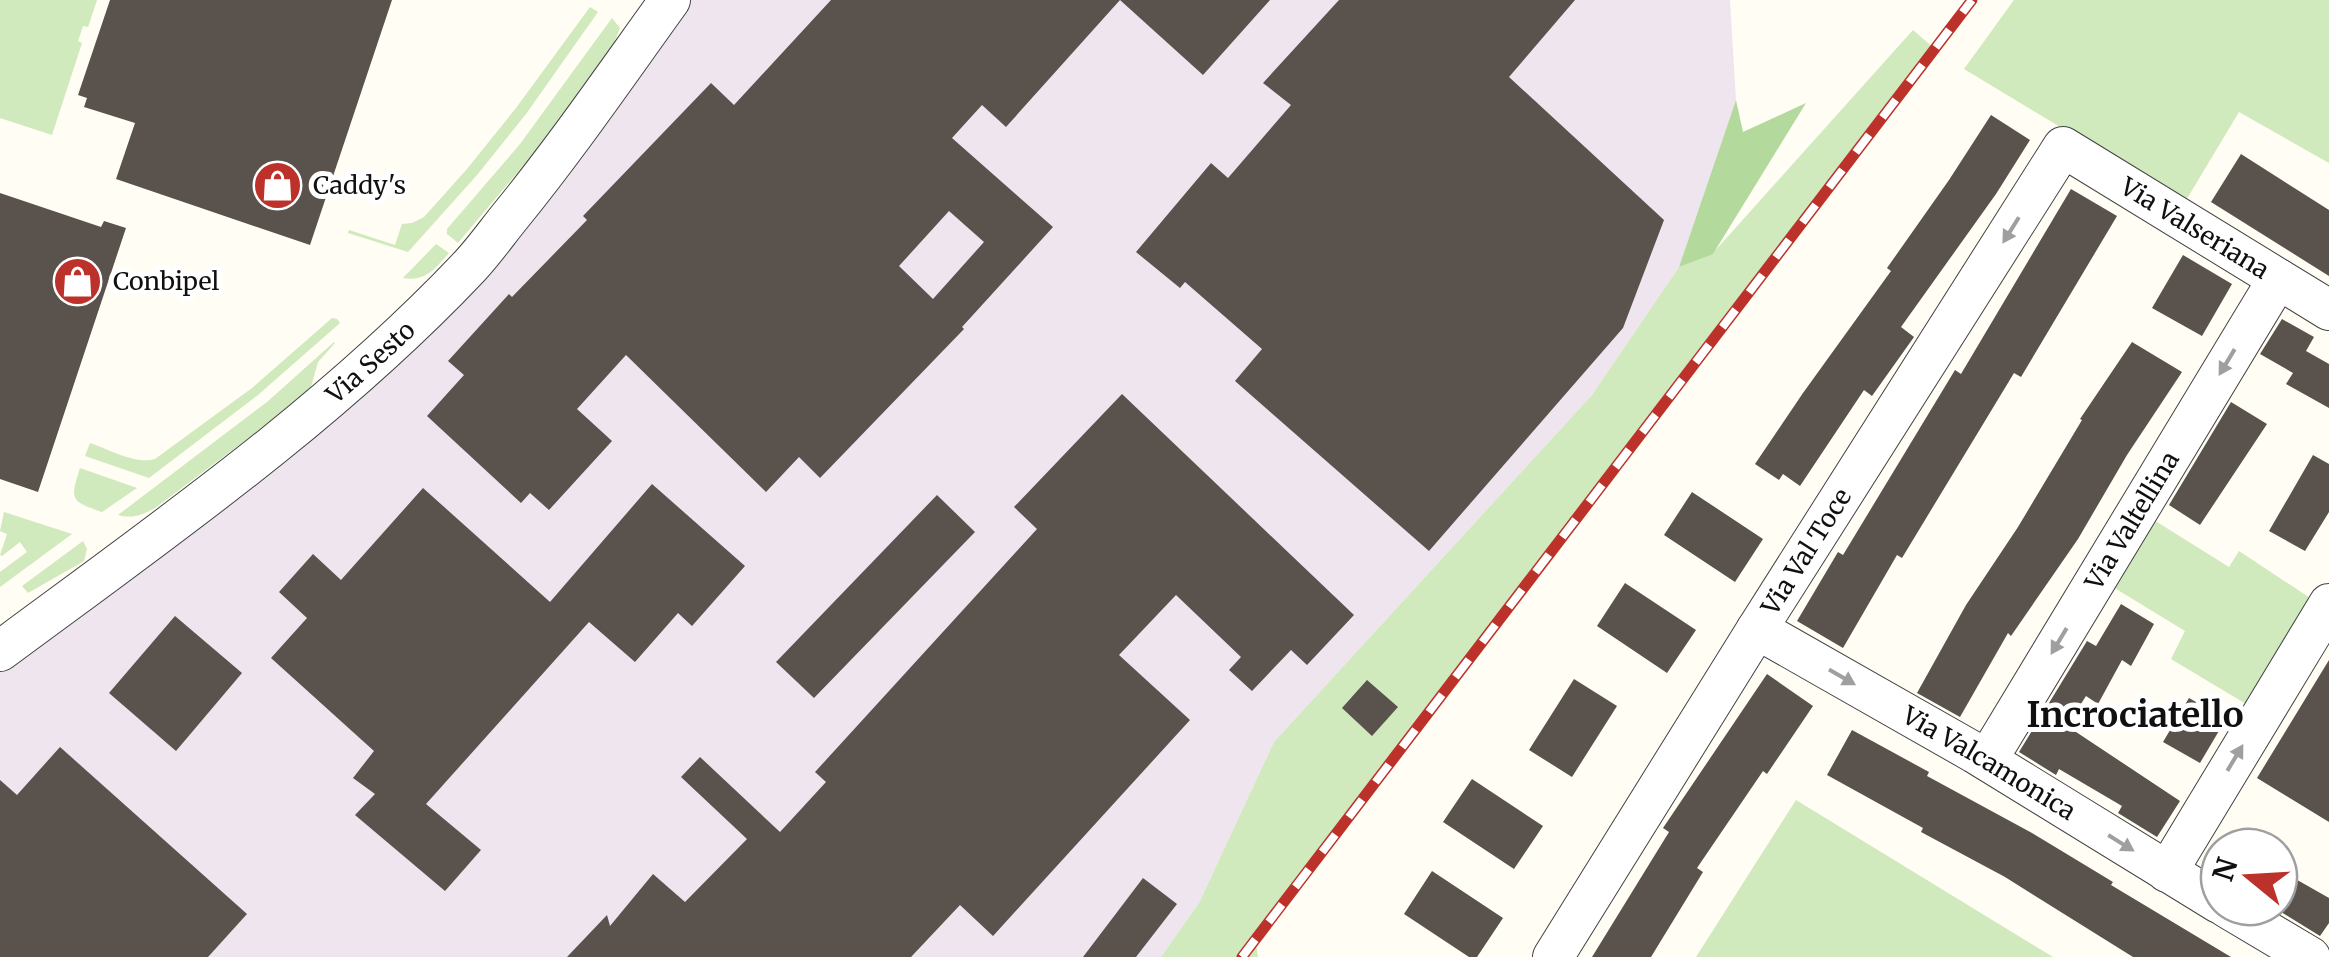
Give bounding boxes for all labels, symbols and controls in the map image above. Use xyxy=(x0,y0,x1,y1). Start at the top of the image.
shop icon: Caddy's xyxy=(252,159,304,211)
place label: Caddy's xyxy=(313,169,406,201)
street label: Via Valseriana xyxy=(2114,170,2275,286)
one-way arrow xyxy=(2002,216,2020,243)
shop icon: Conbipel xyxy=(52,255,104,307)
place label: Conbipel xyxy=(113,265,220,297)
street label: Via Sesto xyxy=(319,314,422,411)
one-way arrow xyxy=(2219,348,2236,376)
street label: Via Valtellina xyxy=(2077,445,2186,596)
street label: Via Val Toce xyxy=(1754,482,1858,622)
one-way arrow xyxy=(2051,627,2068,655)
one-way arrow xyxy=(1827,669,1856,686)
district label: Incrociatello xyxy=(2026,693,2244,737)
street label: Via Valcamonica xyxy=(1896,699,2082,827)
one-way arrow xyxy=(2226,744,2243,772)
north arrow xyxy=(2199,827,2299,927)
one-way arrow xyxy=(2107,834,2135,852)
text: N xyxy=(2205,853,2246,885)

